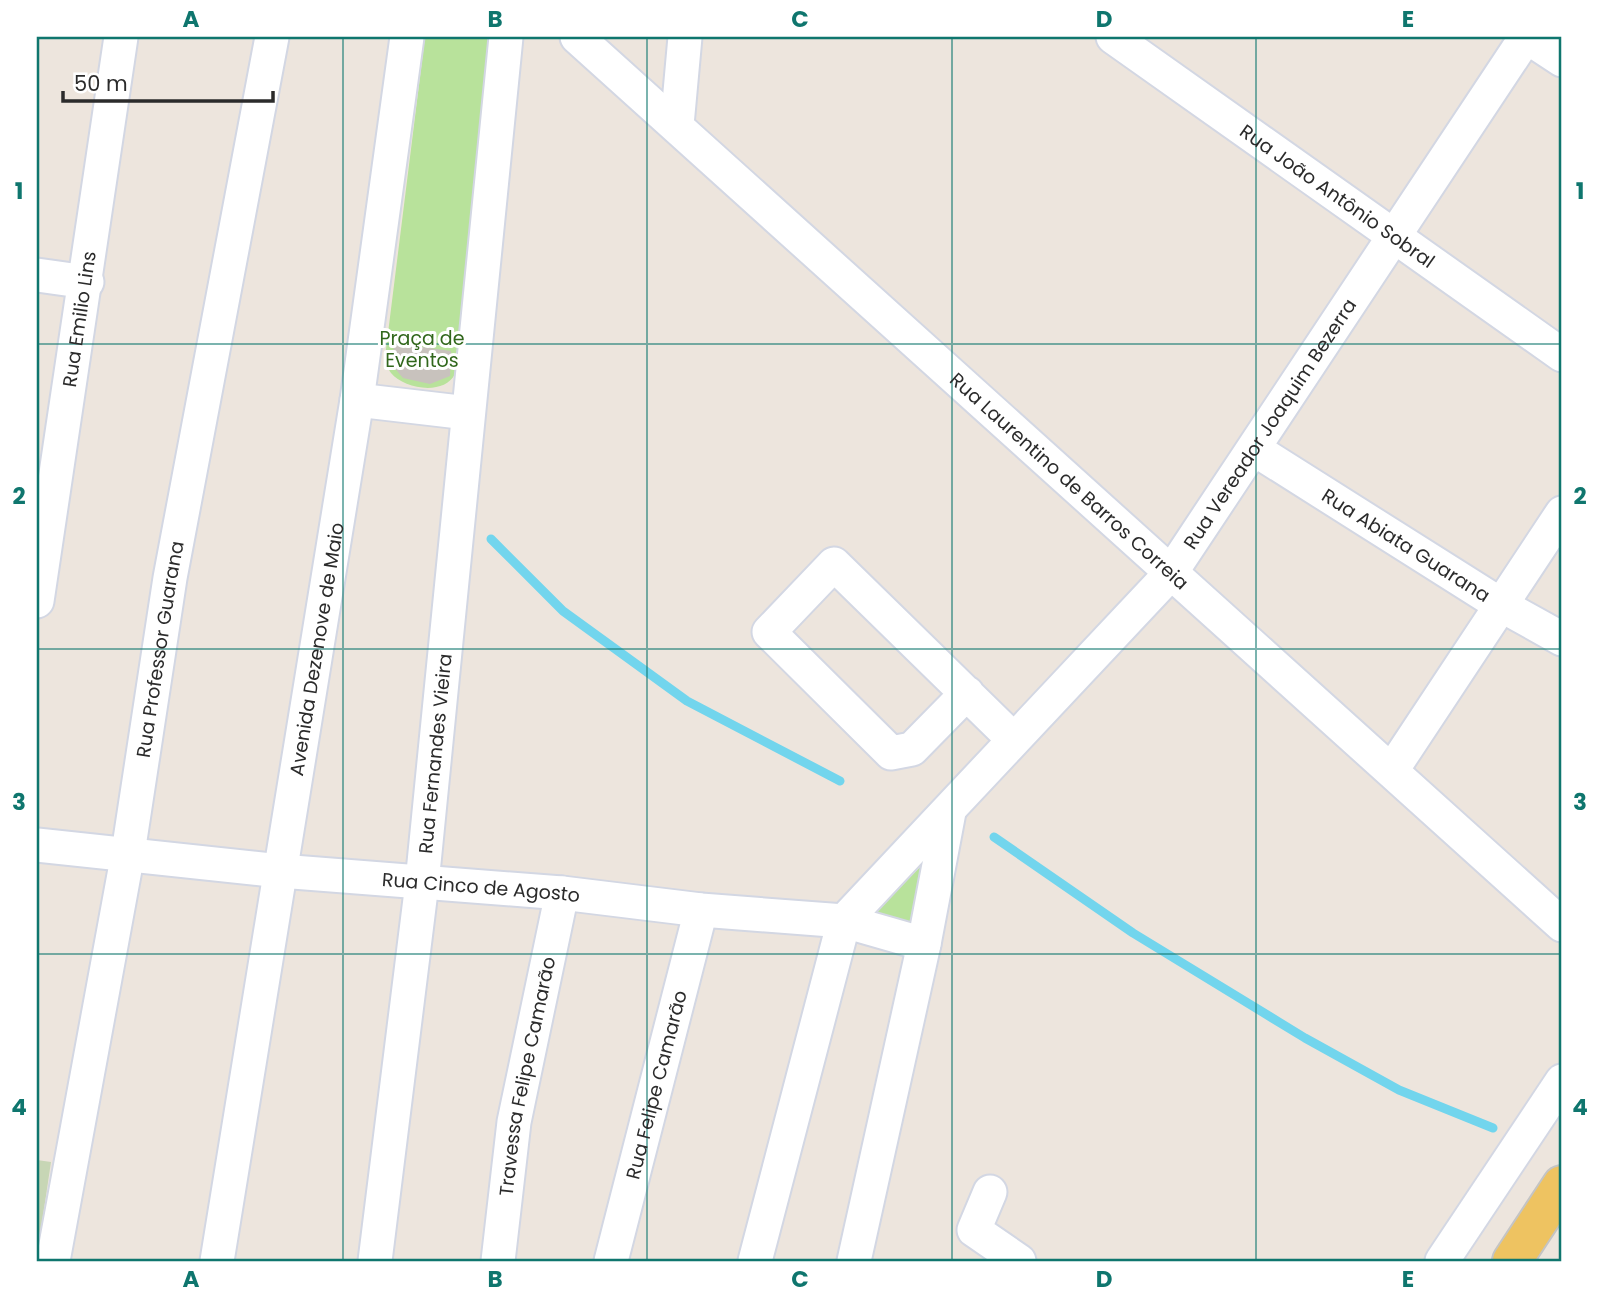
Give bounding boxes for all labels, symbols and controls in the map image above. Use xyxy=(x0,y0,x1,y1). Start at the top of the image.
text: A xyxy=(183,3,200,35)
text: B xyxy=(487,3,503,35)
text: C xyxy=(791,3,809,35)
text: D xyxy=(1096,3,1112,35)
text: E xyxy=(1402,3,1414,35)
scale bar xyxy=(63,60,273,104)
text: 50 m xyxy=(74,69,128,98)
street label: Rua João Antônio Sobral xyxy=(1235,118,1440,274)
text: 1 xyxy=(15,175,23,207)
text: 1 xyxy=(1576,175,1584,207)
street label: Rua Emilio Lins xyxy=(56,249,102,389)
street label: Rua Vereador Joaquim Bezerra xyxy=(1177,293,1363,554)
park label: Praça de Eventos xyxy=(379,325,465,374)
street label: Rua Laurentino de Barros Correia xyxy=(944,366,1195,596)
text: 2 xyxy=(12,480,26,512)
text: 2 xyxy=(1573,480,1587,512)
street label: Rua Abiata Guarana xyxy=(1317,482,1496,608)
street label: Avenida Dezenove de Maio xyxy=(283,520,350,778)
street label: Rua Professor Guarana xyxy=(129,539,190,759)
street label: Rua Fernandes Vieira xyxy=(411,652,458,855)
text: 3 xyxy=(12,786,26,818)
text: 3 xyxy=(1573,786,1587,818)
street label: Rua Cinco de Agosto xyxy=(381,865,582,909)
street label: Travessa Felipe Camarão xyxy=(492,954,562,1197)
street label: Rua Felipe Camarão xyxy=(619,987,693,1182)
text: 4 xyxy=(11,1091,27,1123)
text: 4 xyxy=(1572,1091,1588,1123)
text: A xyxy=(183,1263,200,1295)
text: B xyxy=(487,1263,503,1295)
text: C xyxy=(791,1263,809,1295)
text: D xyxy=(1096,1263,1112,1295)
text: E xyxy=(1402,1263,1414,1295)

